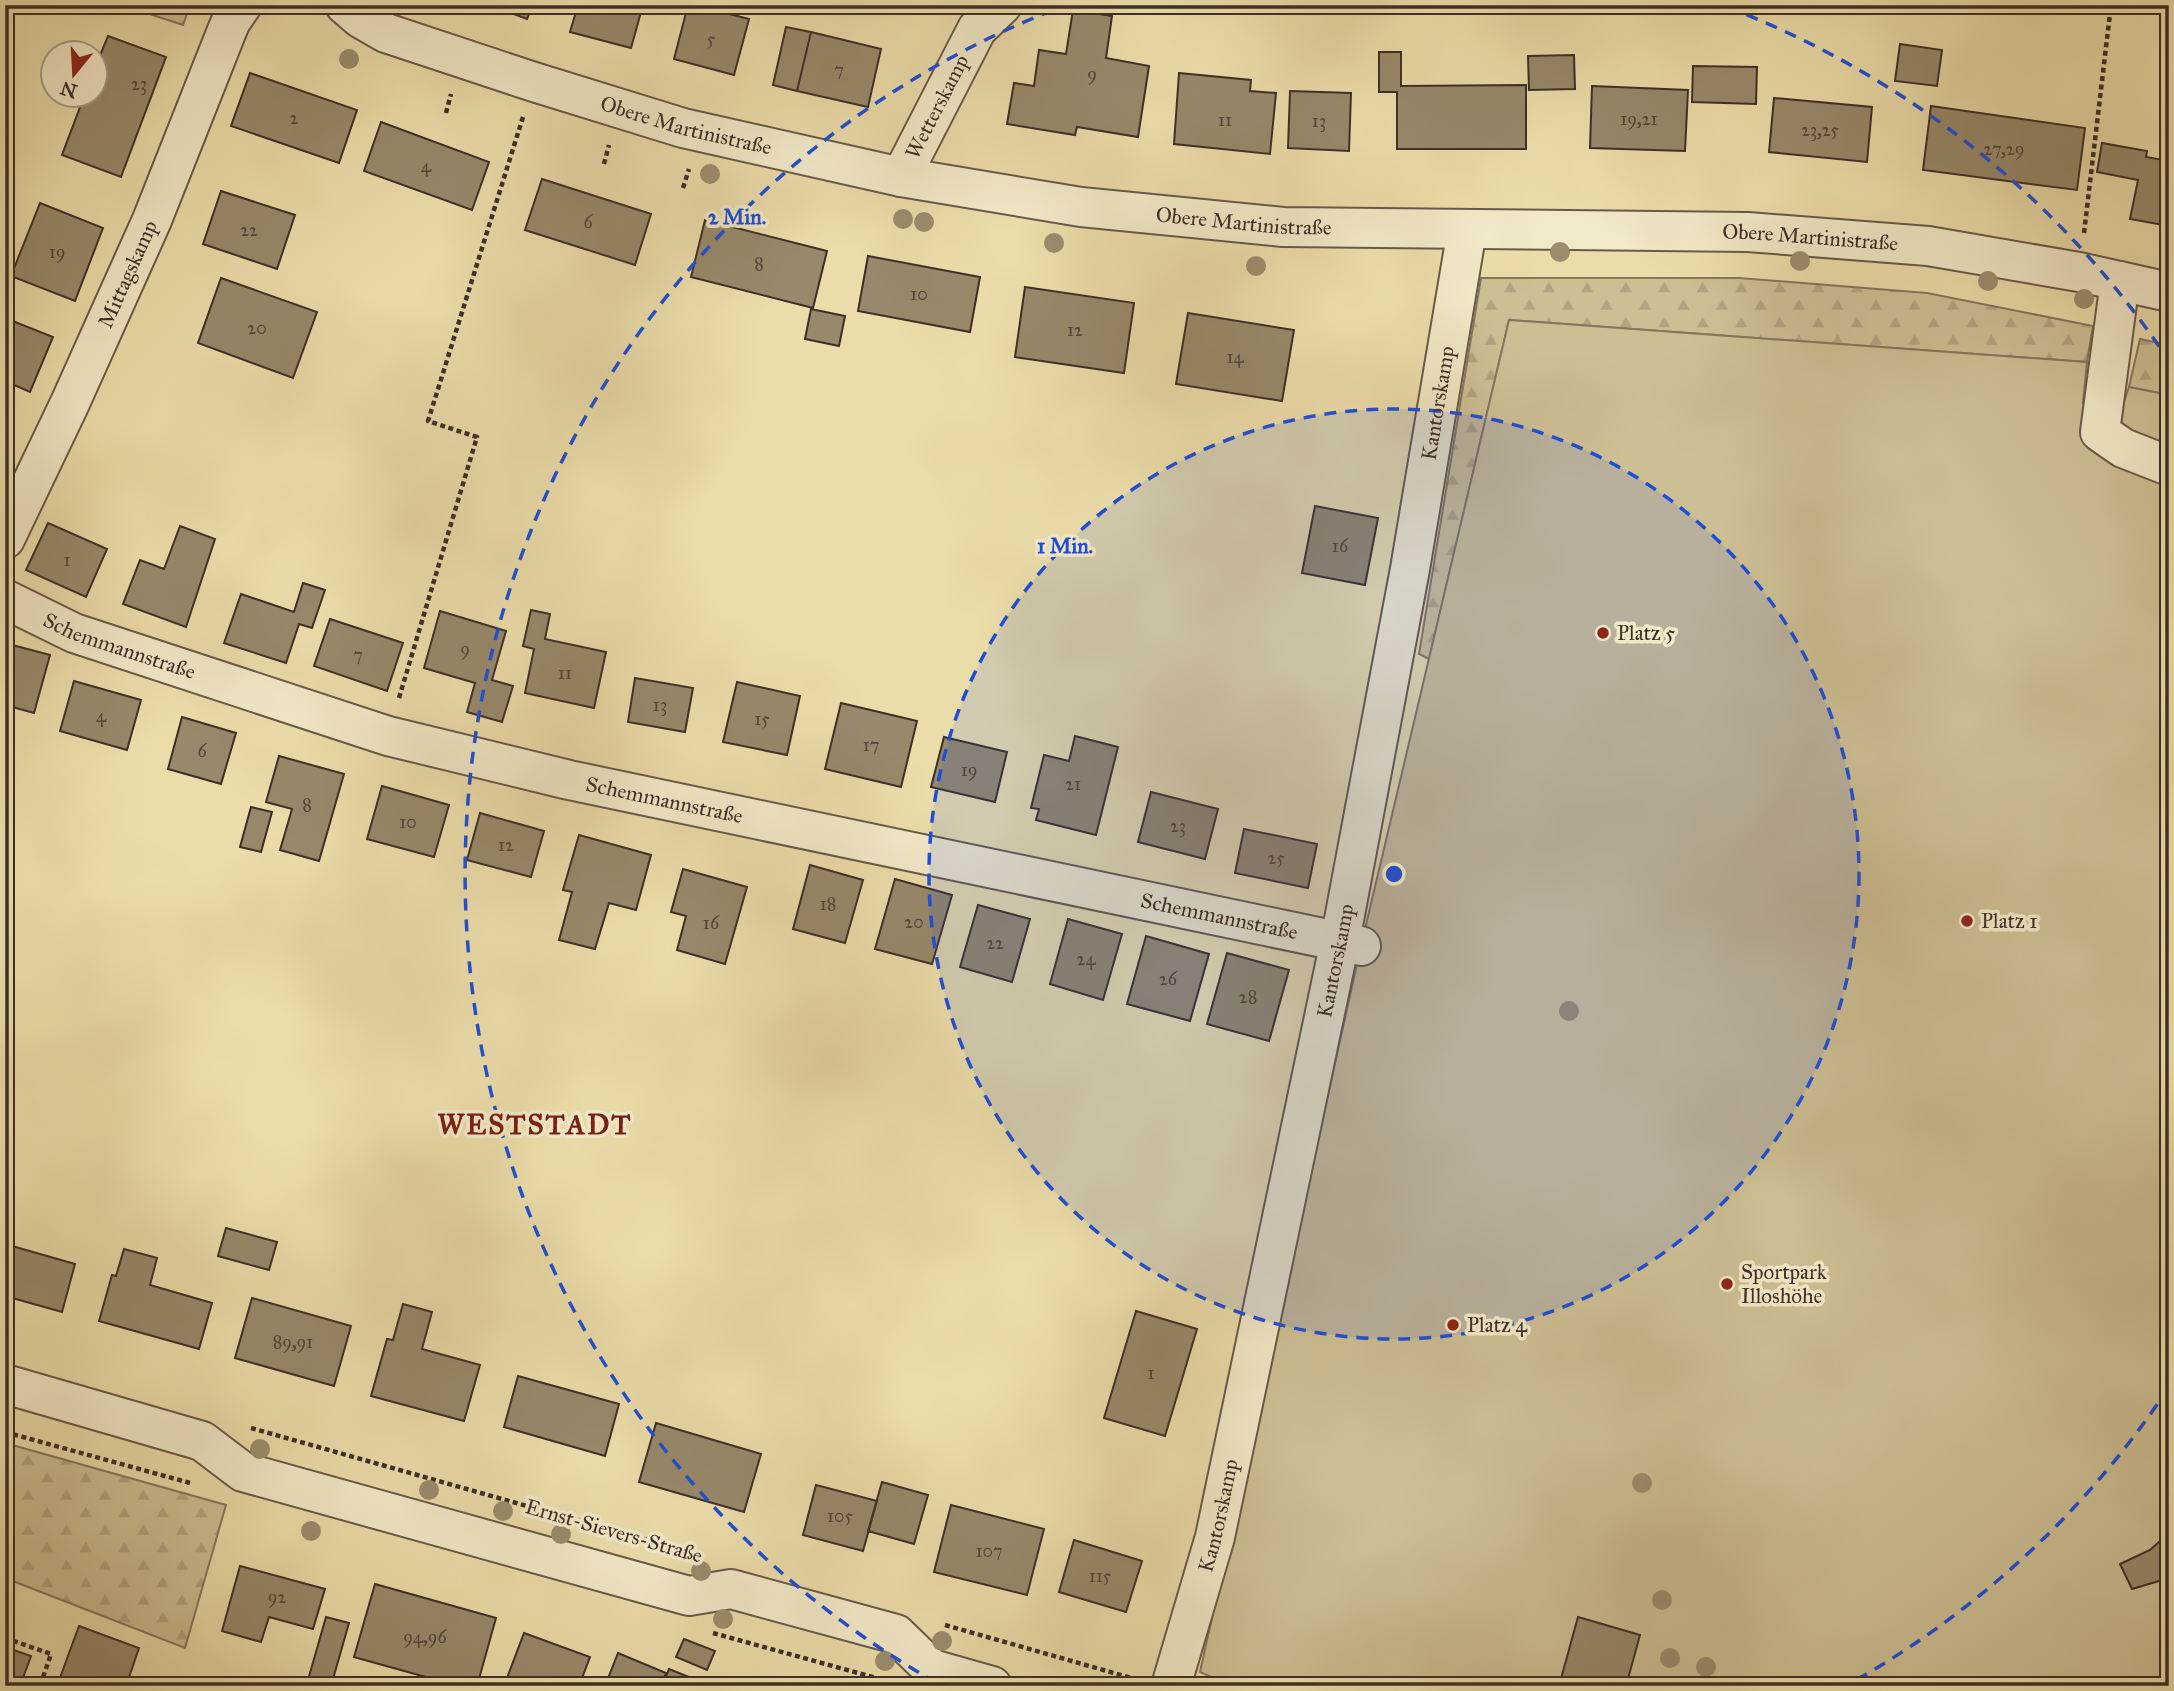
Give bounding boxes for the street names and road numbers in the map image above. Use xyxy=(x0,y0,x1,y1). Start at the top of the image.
street label: Wetterskamp xyxy=(900,50,975,163)
street label: Obere Martinistraße xyxy=(597,90,774,161)
street label: Obere Martinistraße xyxy=(1155,201,1332,241)
street label: Mittagskamp xyxy=(92,216,163,332)
street label: Obere Martinistraße xyxy=(1722,219,1899,257)
street label: Kantorskamp xyxy=(1415,344,1460,462)
street label: Schemmannstraße xyxy=(39,607,199,685)
street label: Schemmannstraße xyxy=(583,771,745,829)
street label: Schemmannstraße xyxy=(1138,887,1300,945)
street label: Kantorskamp xyxy=(1311,902,1360,1020)
street label: Kantorskamp xyxy=(1192,1457,1244,1575)
street label: Ernst-Sievers-Straße xyxy=(522,1493,706,1569)

